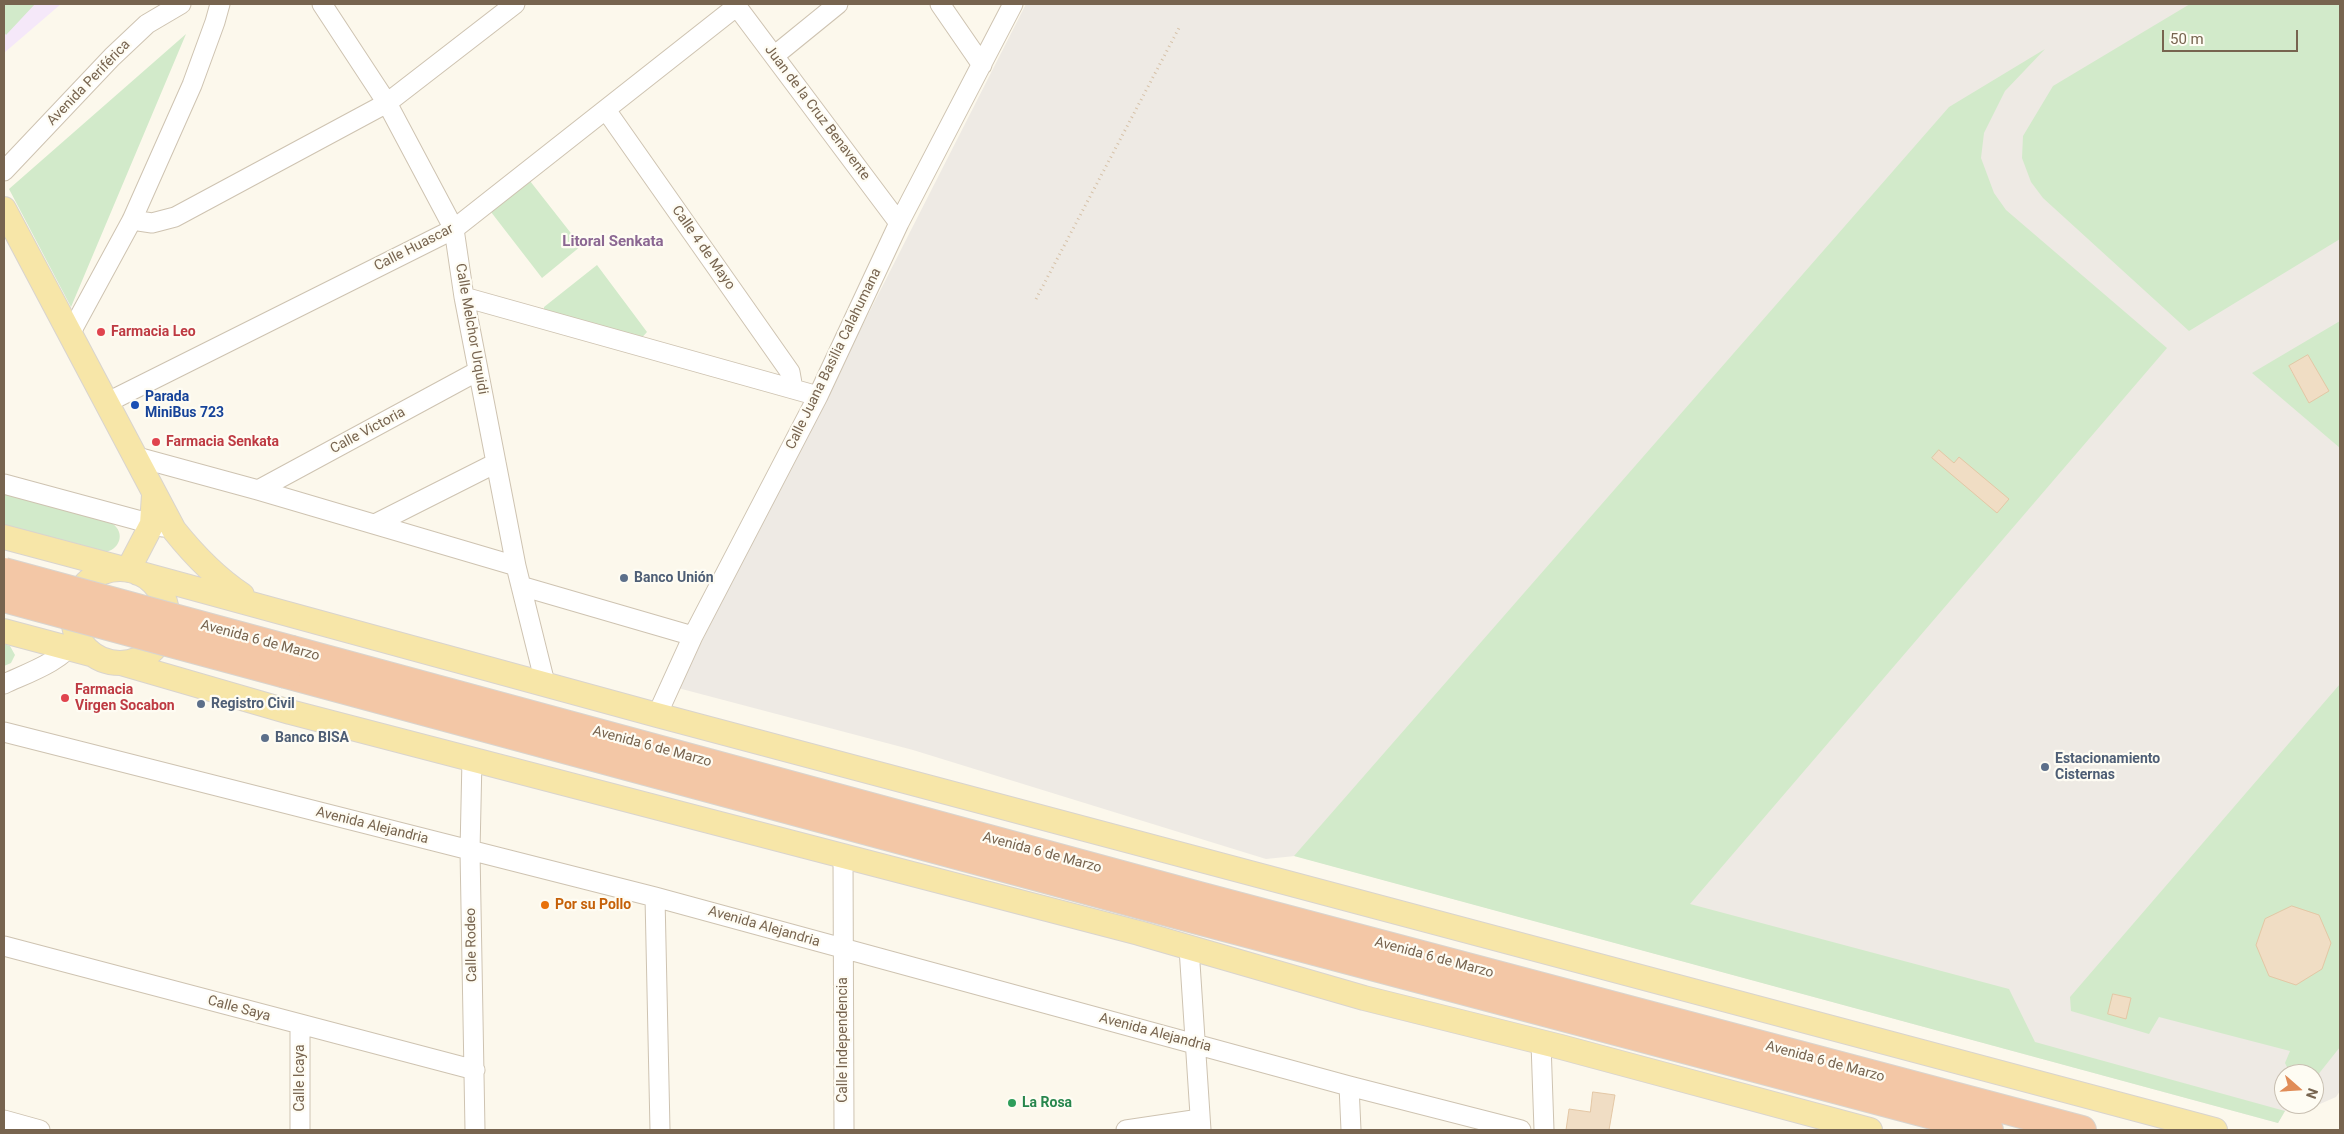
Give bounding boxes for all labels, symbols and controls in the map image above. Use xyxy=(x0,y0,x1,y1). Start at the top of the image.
scale bar xyxy=(2164,20,2300,52)
text: 50 m xyxy=(2170,30,2204,48)
street label: Avenida Periférica xyxy=(44,37,134,129)
street label: Juan de la Cruz Benavente xyxy=(761,42,873,184)
street label: Calle 4 de Mayo xyxy=(668,203,738,293)
street label: Calle Huascar xyxy=(372,221,456,275)
district label: Litoral Senkata xyxy=(562,233,664,251)
street label: Calle Melchor Urquidi xyxy=(451,262,491,396)
street label: Calle Juana Basilia Calahumana xyxy=(783,266,885,452)
place label: Farmacia Leo xyxy=(111,324,196,340)
marker: Farmacia Leo xyxy=(95,326,107,338)
place label: Parada MiniBus 723 xyxy=(145,389,224,422)
marker: Parada MiniBus 723 xyxy=(129,399,141,411)
street label: Calle Victoria xyxy=(328,404,408,458)
place label: Farmacia Senkata xyxy=(166,434,279,450)
marker: Farmacia Senkata xyxy=(150,436,162,448)
place label: Banco Unión xyxy=(634,570,713,586)
marker: Banco Unión xyxy=(618,572,630,584)
street label: Avenida 6 de Marzo xyxy=(199,617,321,665)
place label: Farmacia Virgen Socabon xyxy=(75,682,175,714)
marker: Farmacia Virgen Socabon xyxy=(59,692,71,704)
place label: Registro Civil xyxy=(211,696,295,712)
marker: Registro Civil xyxy=(195,698,207,710)
street label: Avenida 6 de Marzo xyxy=(591,723,713,771)
place label: Banco BISA xyxy=(275,730,349,746)
marker: Banco BISA xyxy=(259,732,271,744)
place label: Estacionamiento Cisternas xyxy=(2055,751,2160,784)
marker: Estacionamiento Cisternas xyxy=(2039,761,2051,773)
street label: Avenida Alejandria xyxy=(314,804,430,848)
street label: Avenida 6 de Marzo xyxy=(981,829,1103,877)
place label: Por su Pollo xyxy=(555,897,631,913)
marker: Por su Pollo xyxy=(539,899,551,911)
street label: Avenida Alejandria xyxy=(706,903,822,951)
street label: Calle Rodeo xyxy=(463,908,481,982)
street label: Avenida 6 de Marzo xyxy=(1373,934,1495,982)
street label: Calle Independencia xyxy=(835,977,851,1103)
street label: Calle Saya xyxy=(206,993,272,1025)
street label: Avenida Alejandria xyxy=(1097,1010,1213,1056)
street label: Avenida 6 de Marzo xyxy=(1764,1038,1886,1086)
street label: Calle Icaya xyxy=(292,1044,308,1112)
north arrow xyxy=(2274,1064,2324,1114)
text: N xyxy=(2303,1086,2321,1101)
place label: La Rosa xyxy=(1022,1095,1072,1111)
marker: La Rosa xyxy=(1006,1097,1018,1109)

